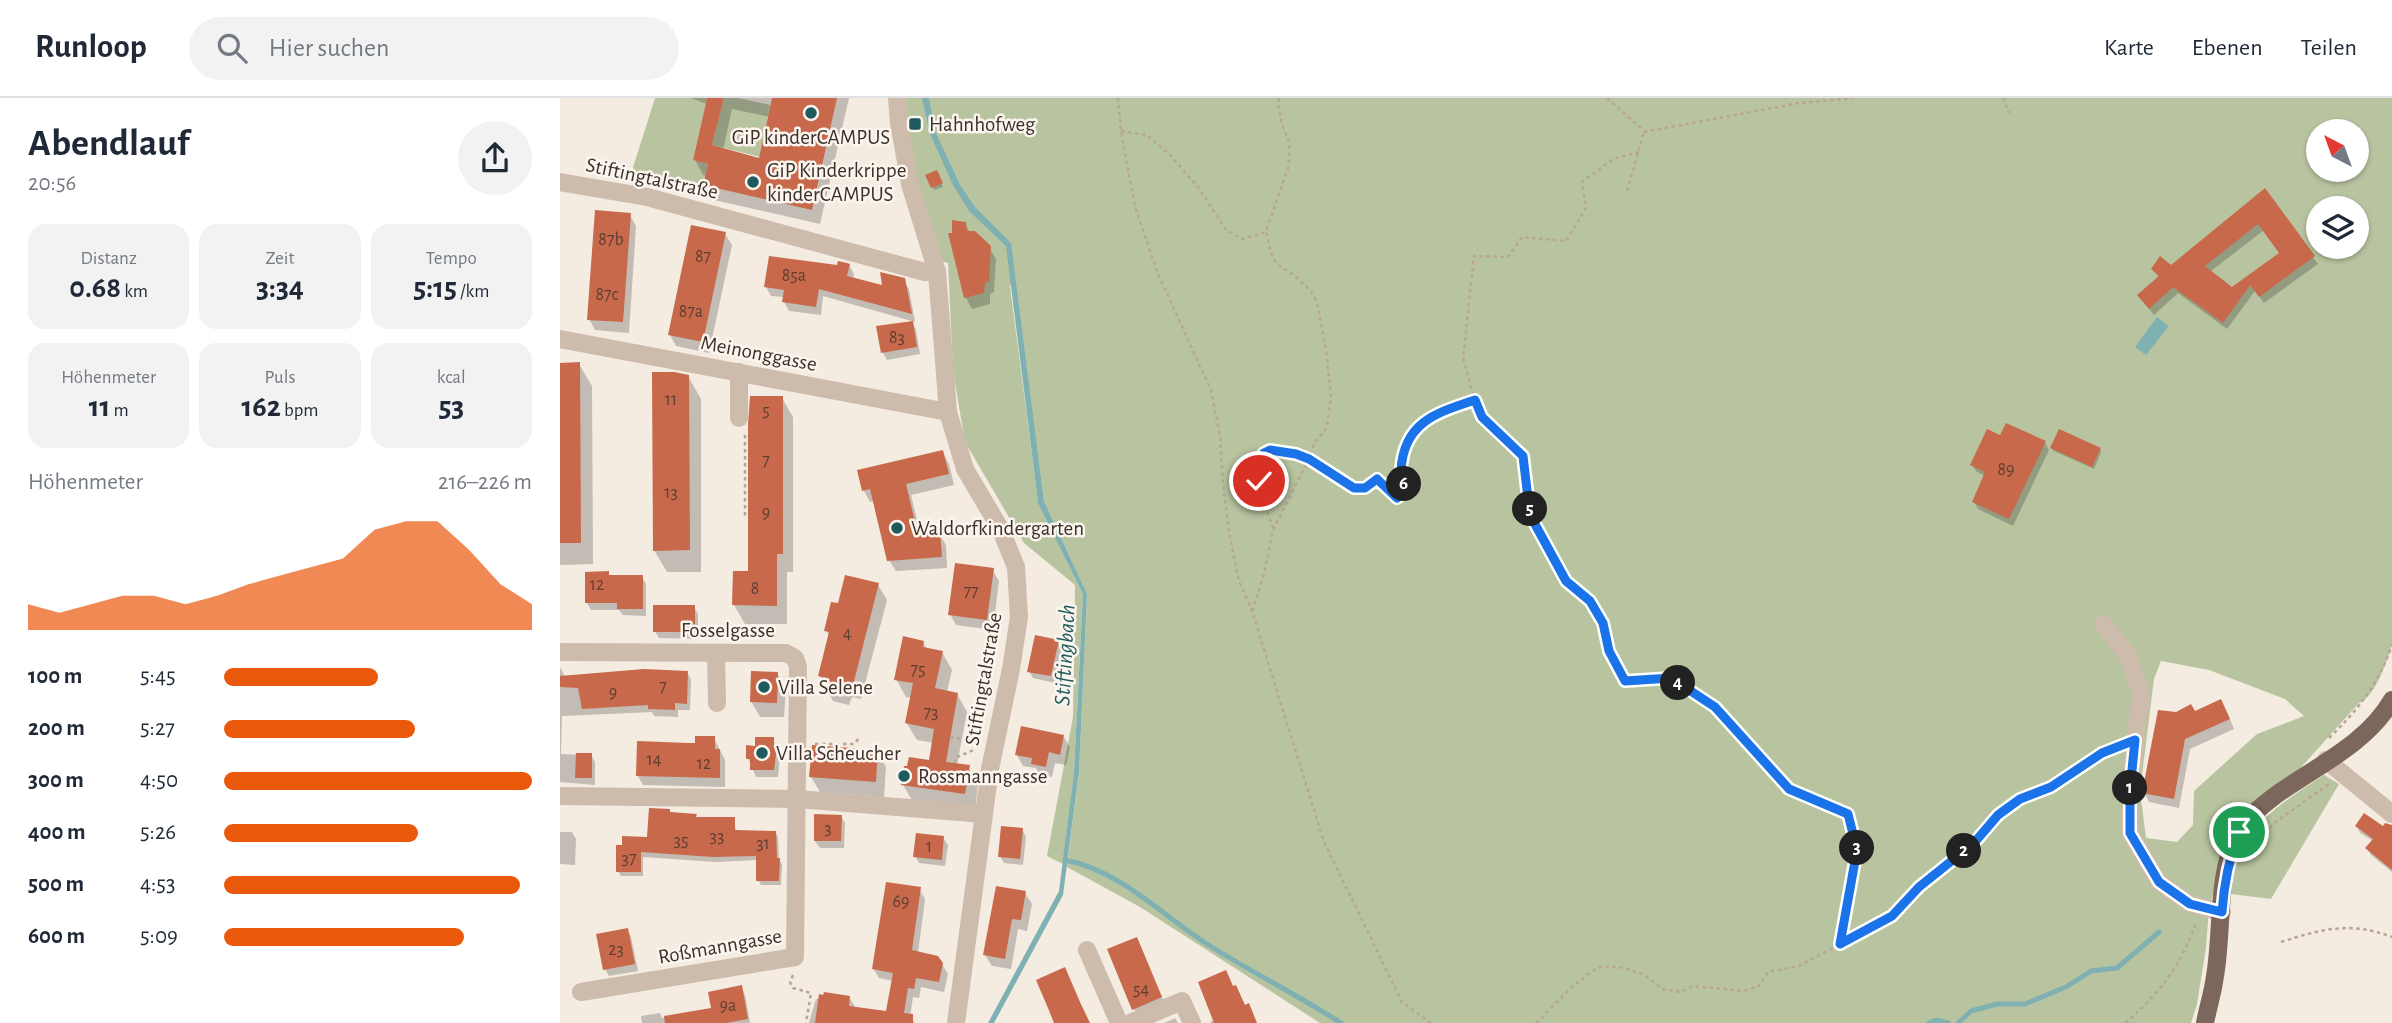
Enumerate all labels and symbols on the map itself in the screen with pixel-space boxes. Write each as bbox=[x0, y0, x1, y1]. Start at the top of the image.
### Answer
marker: GiP kinderCAMPUS bbox=[803, 105, 819, 121]
place label: Hahnhofweg bbox=[929, 114, 1036, 135]
marker: Hahnhofweg bbox=[907, 116, 923, 132]
north arrow bbox=[2306, 119, 2370, 182]
place label: GiP kinderCAMPUS bbox=[732, 127, 890, 148]
street label: Stiftingtalstraße bbox=[584, 154, 720, 203]
place label: GiP Kinderkrippe kinderCAMPUS bbox=[767, 160, 906, 205]
marker: GiP Kinderkrippe kinderCAMPUS bbox=[745, 174, 761, 190]
house number: 87b bbox=[598, 231, 624, 249]
house number: 87 bbox=[695, 248, 711, 266]
house number: 85a bbox=[782, 267, 806, 285]
house number: 87c bbox=[596, 286, 619, 304]
house number: 87a bbox=[679, 303, 703, 321]
house number: 83 bbox=[889, 329, 905, 347]
street label: Meinonggasse bbox=[699, 332, 819, 375]
house number: 11 bbox=[665, 391, 677, 409]
house number: 5 bbox=[762, 402, 770, 420]
pin bbox=[1229, 451, 1289, 511]
house number: 7 bbox=[762, 452, 770, 470]
house number: 89 bbox=[1998, 461, 2015, 479]
pin: 6 bbox=[1386, 466, 1422, 502]
house number: 13 bbox=[664, 484, 678, 502]
pin: 5 bbox=[1513, 492, 1548, 526]
house number: 9 bbox=[762, 504, 770, 522]
place label: Waldorfkindergarten bbox=[911, 518, 1084, 539]
marker: Waldorfkindergarten bbox=[889, 520, 905, 536]
house number: 12 bbox=[590, 576, 604, 594]
house number: 8 bbox=[751, 580, 759, 598]
house number: 77 bbox=[963, 583, 979, 601]
water label: Stiftingbach bbox=[1051, 604, 1080, 706]
street label: Stiftingtalstraße bbox=[961, 611, 1006, 747]
street label: Fosselgasse bbox=[681, 620, 775, 641]
house number: 4 bbox=[843, 625, 852, 643]
house number: 75 bbox=[910, 661, 926, 679]
pin: 4 bbox=[1660, 666, 1696, 700]
place label: Villa Selene bbox=[778, 677, 873, 698]
house number: 7 bbox=[659, 678, 667, 696]
marker: Villa Selene bbox=[756, 679, 772, 695]
house number: 9 bbox=[609, 684, 617, 702]
house number: 73 bbox=[924, 704, 938, 722]
place label: Villa Scheucher bbox=[776, 743, 901, 764]
marker: Villa Scheucher bbox=[754, 745, 770, 761]
house number: 14 bbox=[647, 751, 662, 769]
house number: 12 bbox=[697, 755, 711, 773]
place label: Rossmanngasse bbox=[918, 766, 1047, 787]
marker: Rossmanngasse bbox=[896, 768, 912, 784]
pin: 1 bbox=[2112, 770, 2148, 806]
pin bbox=[2209, 802, 2269, 862]
house number: 3 bbox=[824, 820, 832, 838]
house number: 33 bbox=[710, 828, 724, 846]
pin: 3 bbox=[1840, 830, 1874, 866]
house number: 35 bbox=[674, 832, 688, 850]
pin: 2 bbox=[1946, 834, 1982, 868]
house number: 31 bbox=[756, 835, 770, 853]
house number: 1 bbox=[926, 838, 932, 856]
house number: 37 bbox=[622, 850, 636, 868]
house number: 69 bbox=[893, 893, 909, 911]
street label: Roßmanngasse bbox=[657, 925, 784, 968]
house number: 23 bbox=[608, 941, 624, 959]
house number: 54 bbox=[1133, 981, 1149, 999]
house number: 9a bbox=[720, 997, 736, 1015]

